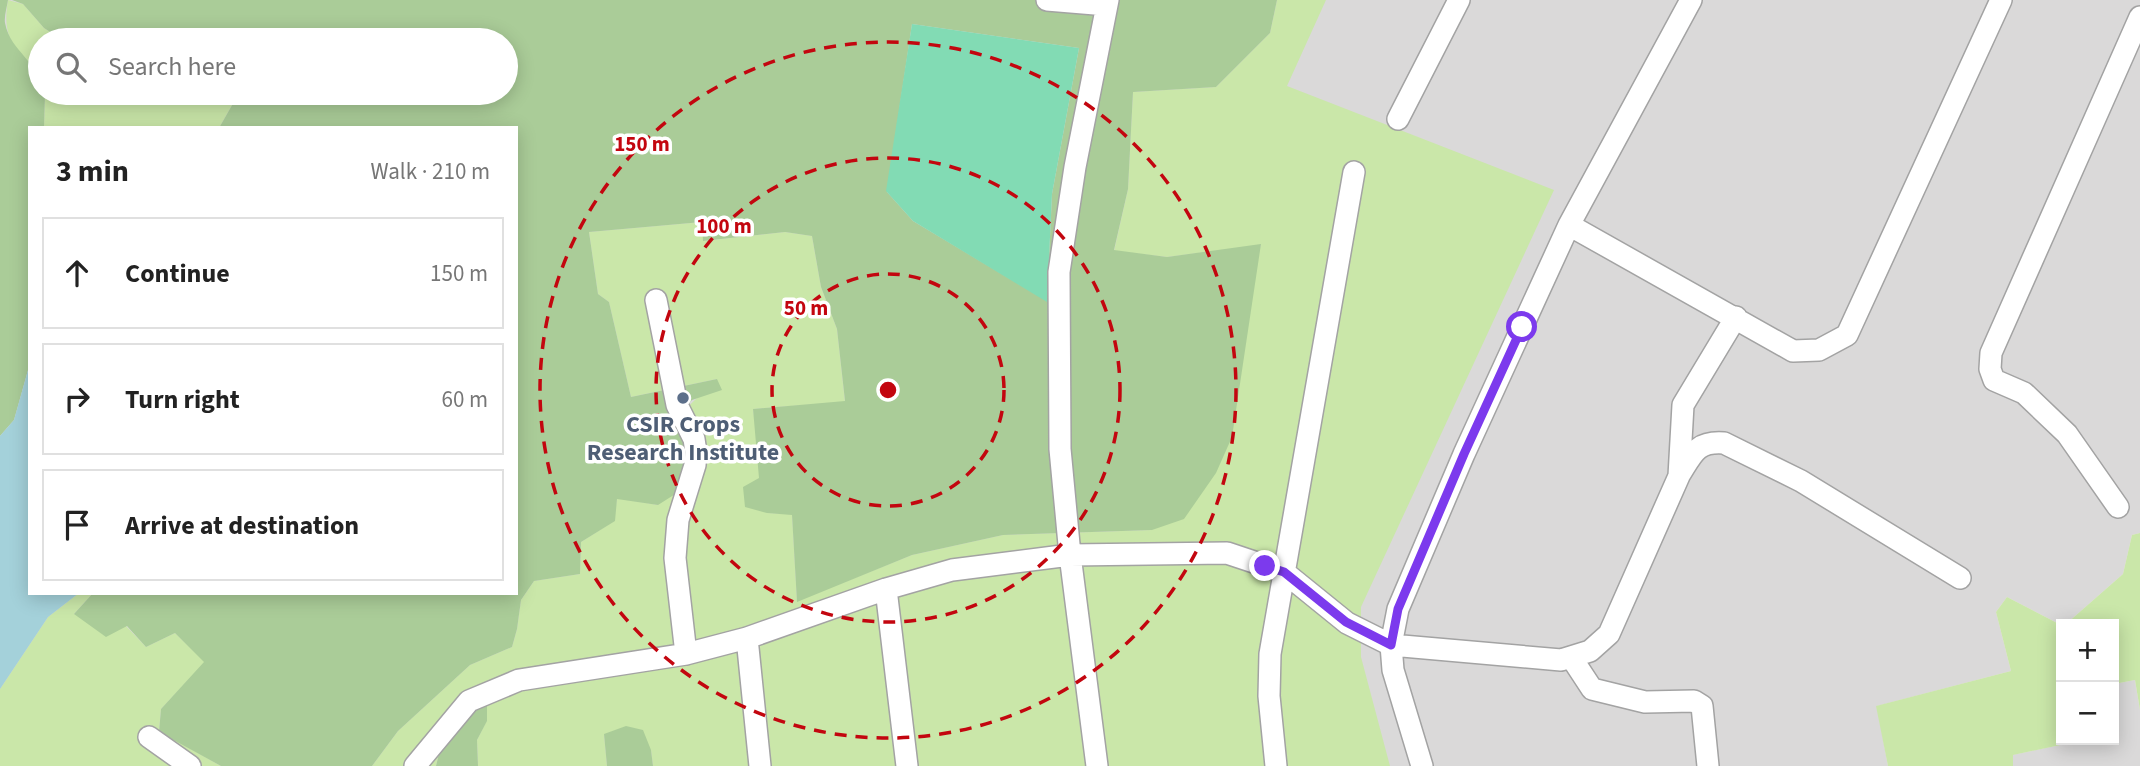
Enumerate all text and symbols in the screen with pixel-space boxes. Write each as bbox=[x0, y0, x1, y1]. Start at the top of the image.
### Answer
search box bbox=[28, 28, 518, 105]
icon: search bbox=[52, 48, 90, 86]
text: Search here bbox=[108, 48, 236, 85]
text: 150 m bbox=[614, 129, 670, 159]
text: 3 min bbox=[56, 150, 129, 193]
text: Walk · 210 m bbox=[371, 155, 490, 188]
text: 100 m bbox=[696, 211, 752, 241]
icon: ahead bbox=[58, 254, 96, 292]
text: Continue bbox=[125, 255, 230, 292]
text: 150 m bbox=[430, 257, 488, 290]
text: 50 m bbox=[784, 293, 828, 323]
route start bbox=[1506, 311, 1537, 342]
centre of rings bbox=[876, 378, 900, 402]
icon: right bbox=[58, 380, 96, 418]
text: Turn right bbox=[125, 381, 240, 418]
text: 60 m bbox=[441, 383, 488, 416]
marker: CSIR Crops Research Institute bbox=[675, 390, 691, 406]
place label: CSIR Crops Research Institute bbox=[587, 407, 779, 470]
icon: arrive bbox=[58, 506, 96, 544]
text: Arrive at destination bbox=[125, 507, 359, 544]
route end bbox=[1249, 550, 1280, 581]
map controls bbox=[2056, 619, 2119, 745]
button: + bbox=[2056, 619, 2119, 682]
button: − bbox=[2056, 682, 2119, 745]

